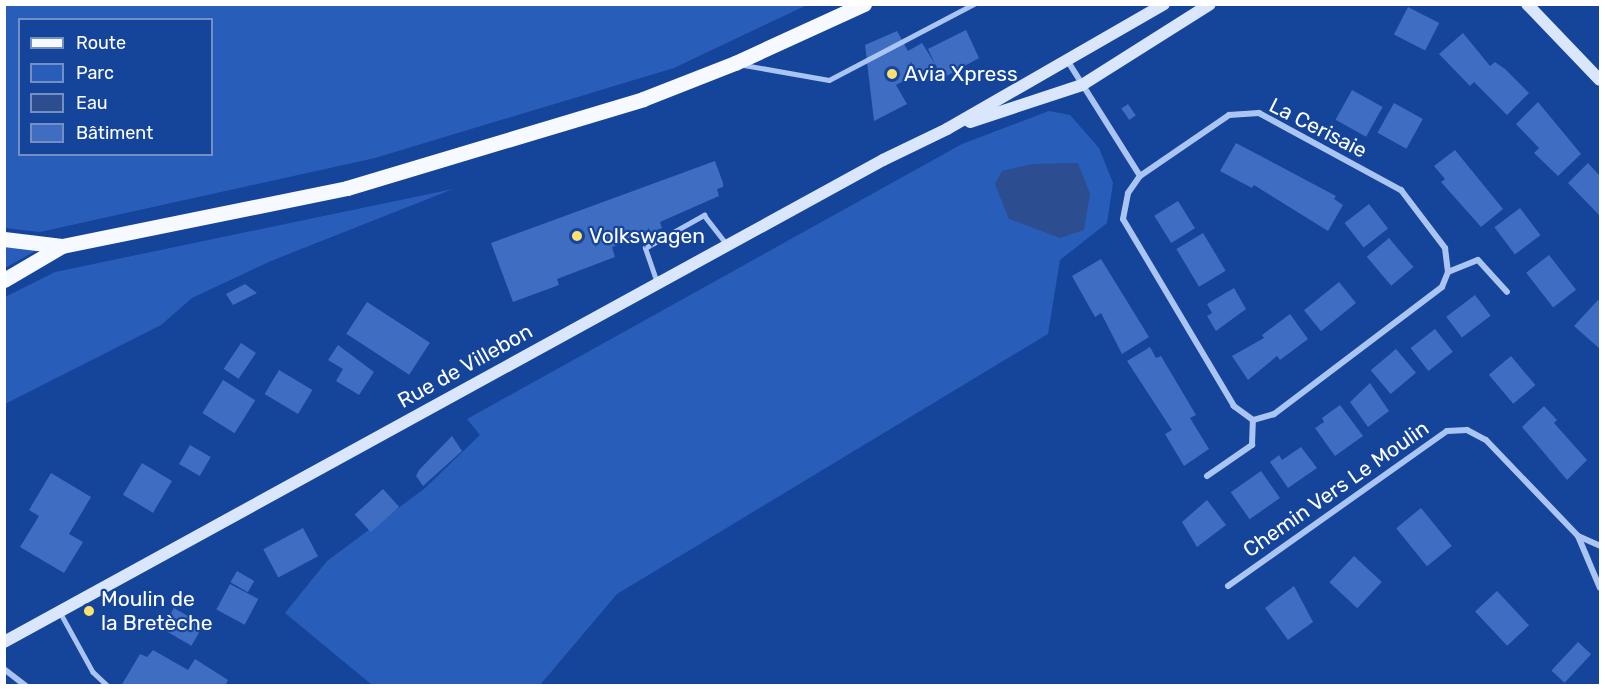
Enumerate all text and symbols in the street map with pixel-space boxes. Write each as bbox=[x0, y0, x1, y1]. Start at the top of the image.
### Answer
legend bbox=[18, 18, 213, 156]
text: Route bbox=[76, 32, 126, 54]
place label: Avia Xpress bbox=[904, 61, 1018, 87]
text: Parc bbox=[76, 62, 114, 84]
marker: Avia Xpress bbox=[885, 67, 899, 81]
text: Eau bbox=[76, 92, 108, 114]
street label: La Cerisaie bbox=[1265, 93, 1371, 163]
text: Bâtiment bbox=[76, 122, 153, 144]
place label: Volkswagen bbox=[589, 223, 705, 249]
marker: Volkswagen bbox=[570, 229, 584, 243]
street label: Rue de Villebon bbox=[393, 318, 537, 414]
street label: Chemin Vers Le Moulin bbox=[1238, 415, 1434, 563]
place label: Moulin de la Bretèche bbox=[101, 586, 212, 636]
marker: Moulin de la Bretèche bbox=[82, 604, 96, 618]

